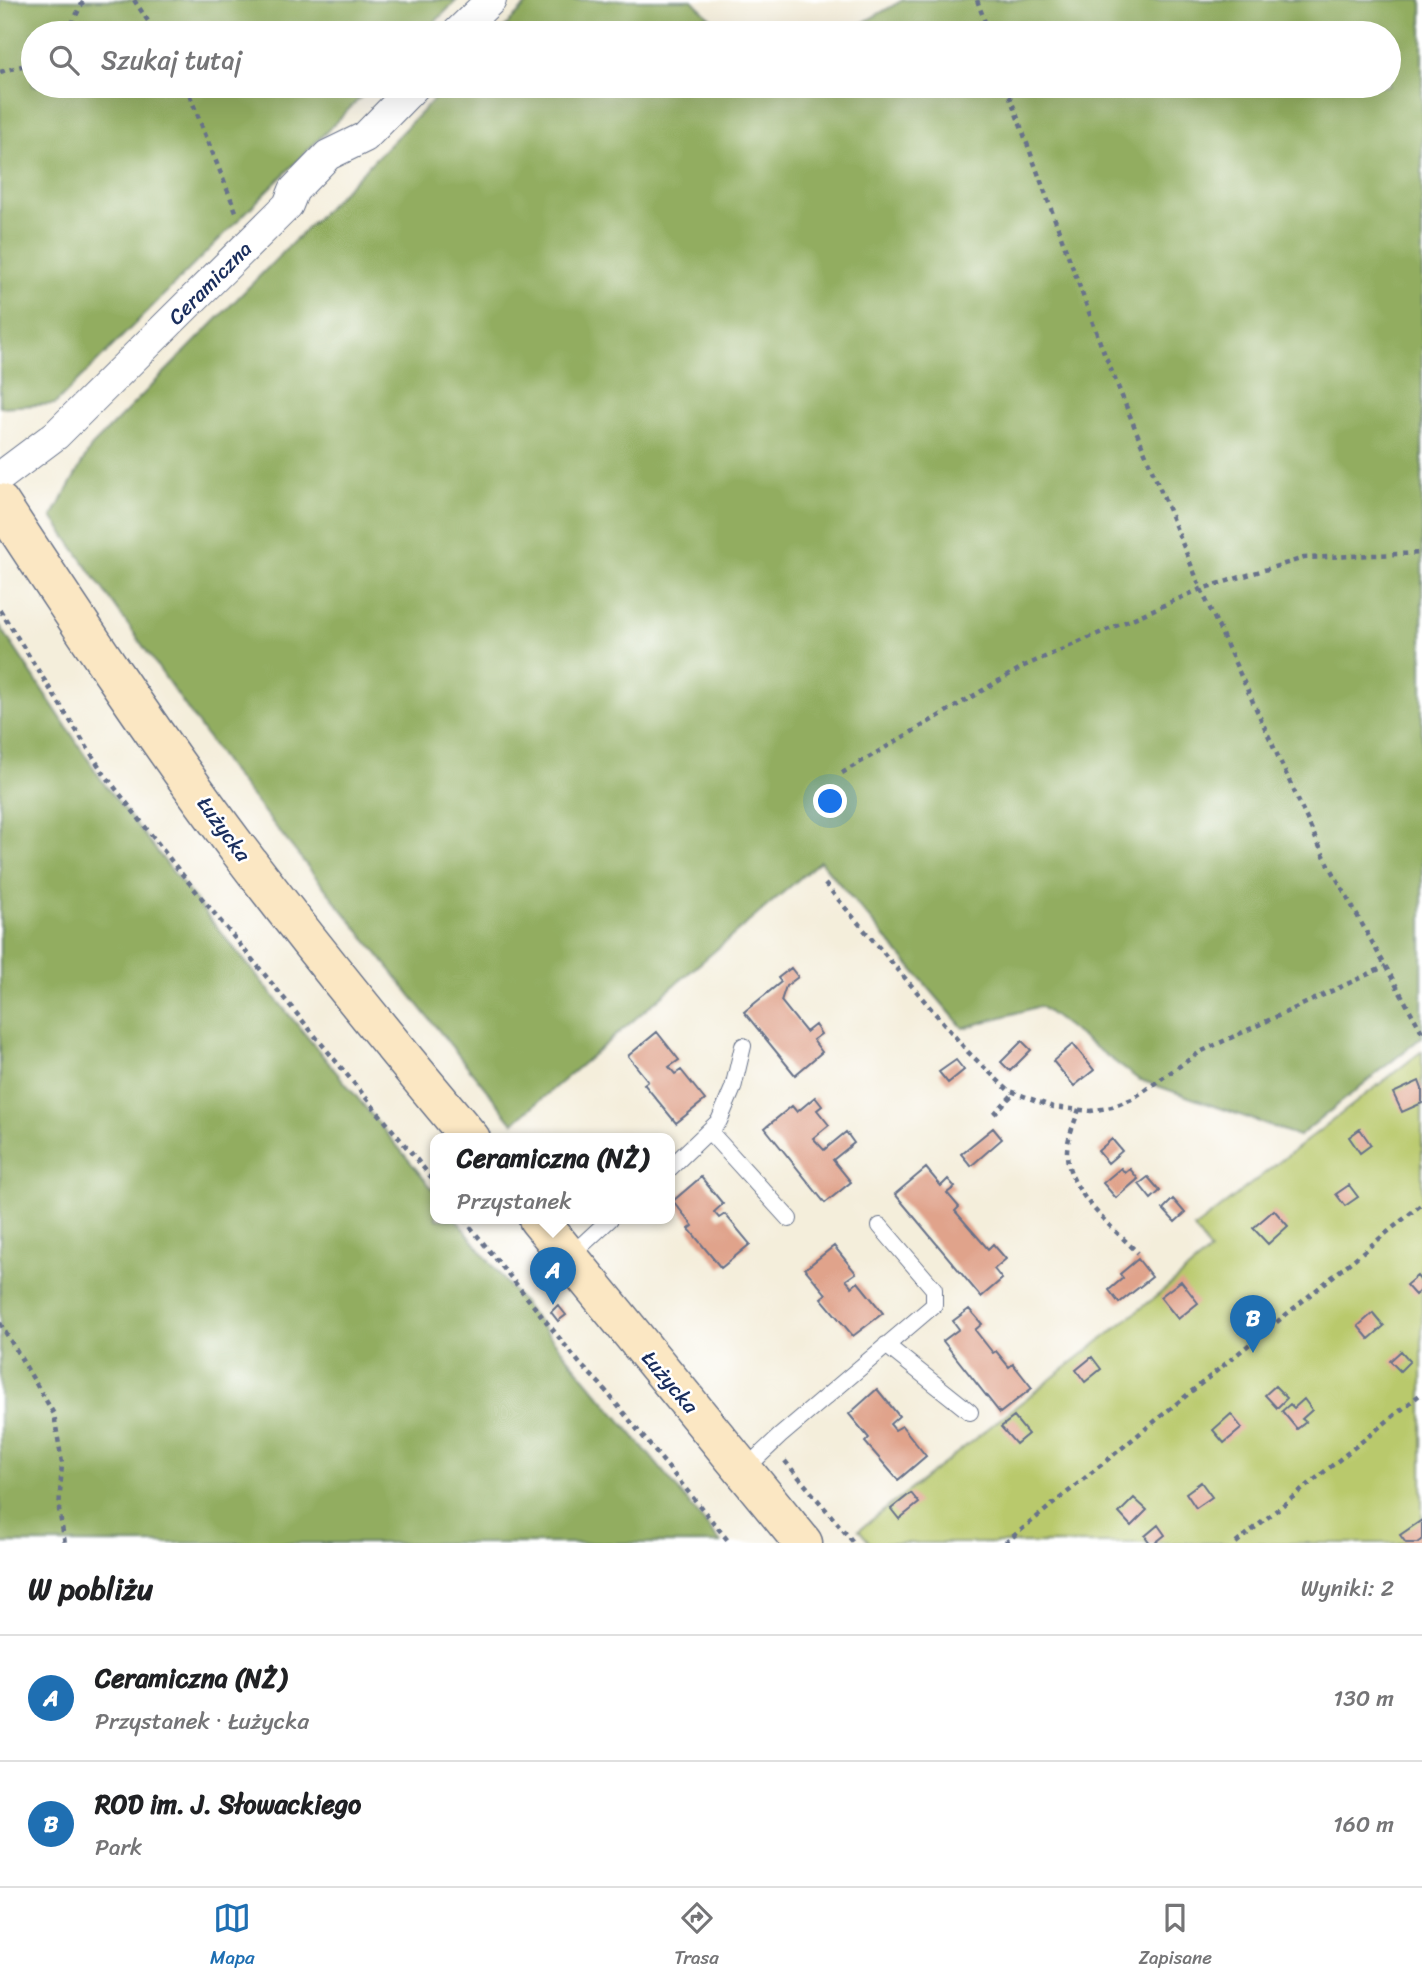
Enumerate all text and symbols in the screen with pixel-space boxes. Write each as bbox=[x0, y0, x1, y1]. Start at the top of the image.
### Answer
search box bbox=[21, 21, 1401, 98]
text: Szukaj tutaj bbox=[101, 37, 242, 83]
icon: search bbox=[45, 41, 83, 79]
street label: Ceramiczna bbox=[159, 231, 262, 334]
your location bbox=[813, 784, 847, 818]
street label: Łużycka bbox=[187, 788, 261, 870]
popup bbox=[430, 1133, 675, 1224]
text: Ceramiczna (NŻ) bbox=[457, 1135, 648, 1181]
text: Przystanek bbox=[457, 1181, 572, 1222]
pin: A bbox=[530, 1247, 576, 1305]
pin: B bbox=[1230, 1295, 1276, 1353]
street label: Łużycka bbox=[632, 1341, 709, 1423]
text: W pobliżu bbox=[28, 1562, 153, 1616]
text: Wyniki: 2 bbox=[1301, 1568, 1394, 1609]
text: Ceramiczna (NŻ) bbox=[95, 1655, 286, 1701]
text: A bbox=[43, 1678, 59, 1719]
text: 130 m bbox=[1333, 1678, 1394, 1719]
text: Przystanek · Łużycka bbox=[95, 1701, 309, 1742]
text: ROD im. J. Słowackiego bbox=[95, 1781, 361, 1827]
text: B bbox=[44, 1804, 58, 1845]
text: 160 m bbox=[1333, 1804, 1394, 1845]
text: Park bbox=[95, 1827, 142, 1868]
tab: Mapa bbox=[210, 1899, 255, 1974]
tab: Trasa bbox=[674, 1899, 719, 1974]
tab: Zapisane bbox=[1139, 1899, 1212, 1974]

